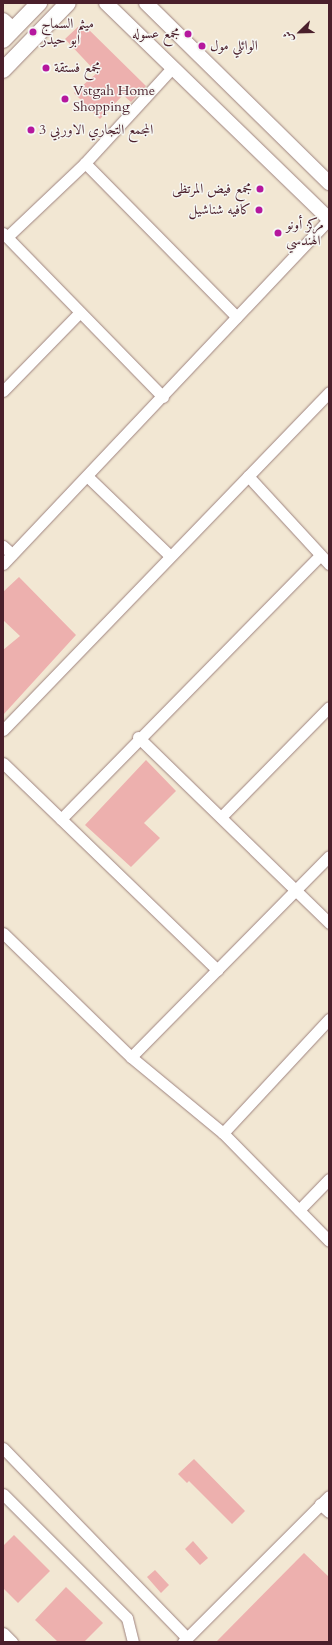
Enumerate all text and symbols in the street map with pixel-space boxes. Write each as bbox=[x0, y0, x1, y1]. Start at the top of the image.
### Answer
north arrow bbox=[280, 12, 320, 52]
place label: ميثم السماج ابو حيدر bbox=[41, 16, 94, 48]
place label: مجمع عسوله bbox=[132, 26, 180, 42]
marker: ميثم السماج ابو حيدر bbox=[28, 27, 38, 37]
marker: مجمع عسوله bbox=[183, 29, 193, 39]
text: ش bbox=[279, 29, 298, 45]
place label: الوائلي مول bbox=[210, 38, 258, 54]
marker: الوائلي مول bbox=[197, 41, 207, 51]
place label: مجمع فستقة bbox=[54, 60, 101, 76]
marker: مجمع فستقة bbox=[41, 63, 51, 73]
place label: Vstgah Home Shopping bbox=[73, 83, 155, 116]
marker: Vstgah Home Shopping bbox=[60, 94, 70, 104]
place label: المجمع التجاري الاوربي 3 bbox=[39, 122, 153, 138]
marker: المجمع التجاري الاوربي 3 bbox=[26, 125, 36, 135]
place label: مجمع فيض المرتظى bbox=[172, 181, 252, 197]
marker: مجمع فيض المرتظى bbox=[255, 184, 265, 194]
place label: كافيه شناشيل bbox=[189, 202, 251, 218]
marker: كافيه شناشيل bbox=[254, 205, 264, 215]
place label: مركز أونو الهندسي bbox=[286, 217, 324, 250]
marker: مركز أونو الهندسي bbox=[273, 228, 283, 238]

